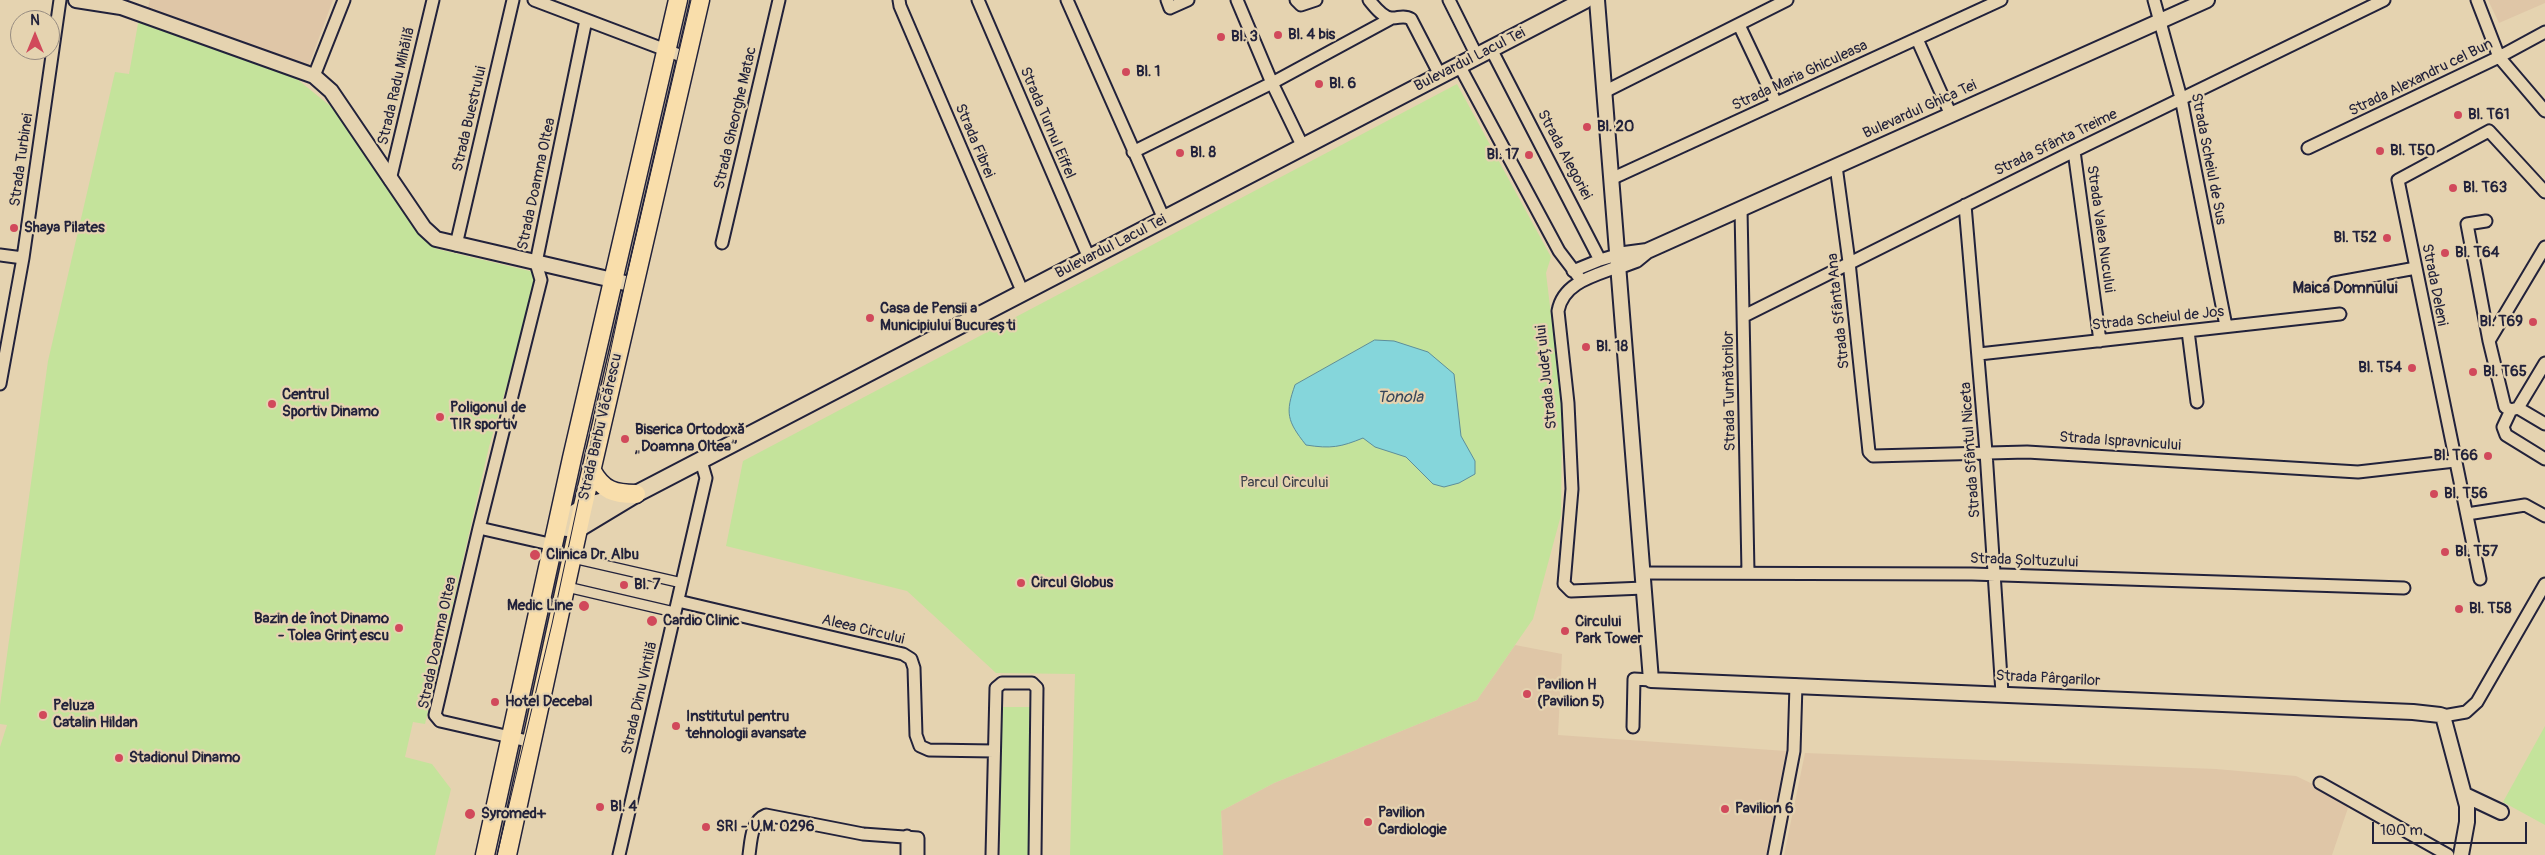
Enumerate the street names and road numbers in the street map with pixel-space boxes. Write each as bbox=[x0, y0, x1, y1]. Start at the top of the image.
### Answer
street label: Bulevardul Lacul Tei bbox=[1411, 24, 1529, 96]
street label: Strada Radu Mihăilă bbox=[375, 25, 419, 147]
street label: Strada Alexandru cel Bun bbox=[2346, 35, 2496, 121]
street label: Strada Maria Ghiculeasa bbox=[1729, 37, 1871, 115]
street label: Strada Gheorghe Matac bbox=[711, 45, 761, 191]
street label: Strada Turnul Eiffel bbox=[1015, 64, 1079, 182]
street label: Strada Buestrului bbox=[449, 65, 491, 173]
street label: Bulevardul Ghica Tei bbox=[1860, 77, 1980, 143]
street label: Strada Scheiul de Sus bbox=[2186, 92, 2230, 226]
street label: Strada Fibrei bbox=[950, 101, 998, 181]
street label: Strada Sfânta Treime bbox=[1992, 105, 2120, 181]
street label: Strada Alegoriei bbox=[1533, 107, 1595, 203]
street label: Strada Turbinei bbox=[7, 112, 37, 208]
street label: Strada Doamna Oltea bbox=[514, 116, 560, 252]
street label: Strada Valea Nucului bbox=[2082, 164, 2118, 294]
street label: Bulevardul Lacul Tei bbox=[1052, 211, 1170, 283]
street label: Strada Deleni bbox=[2417, 242, 2451, 328]
street label: Strada Sfânta Ana bbox=[1824, 252, 1854, 370]
street label: Strada Scheiul de Jos bbox=[2091, 303, 2225, 335]
street label: Strada Județului bbox=[1533, 324, 1561, 430]
street label: Strada Turnătorilor bbox=[1720, 330, 1740, 452]
street label: Strada Barbu Văcărescu bbox=[575, 352, 627, 502]
street label: Strada Sfântul Niceta bbox=[1957, 381, 1985, 519]
street label: Strada Ispravnicului bbox=[2059, 429, 2181, 455]
street label: Strada Șoltuzului bbox=[1970, 550, 2078, 572]
street label: Strada Doamna Oltea bbox=[415, 575, 461, 711]
street label: Aleea Circului bbox=[820, 611, 906, 649]
street label: Strada Dinu Vintilă bbox=[618, 640, 662, 756]
street label: Strada Pârgarilor bbox=[1995, 667, 2101, 691]

